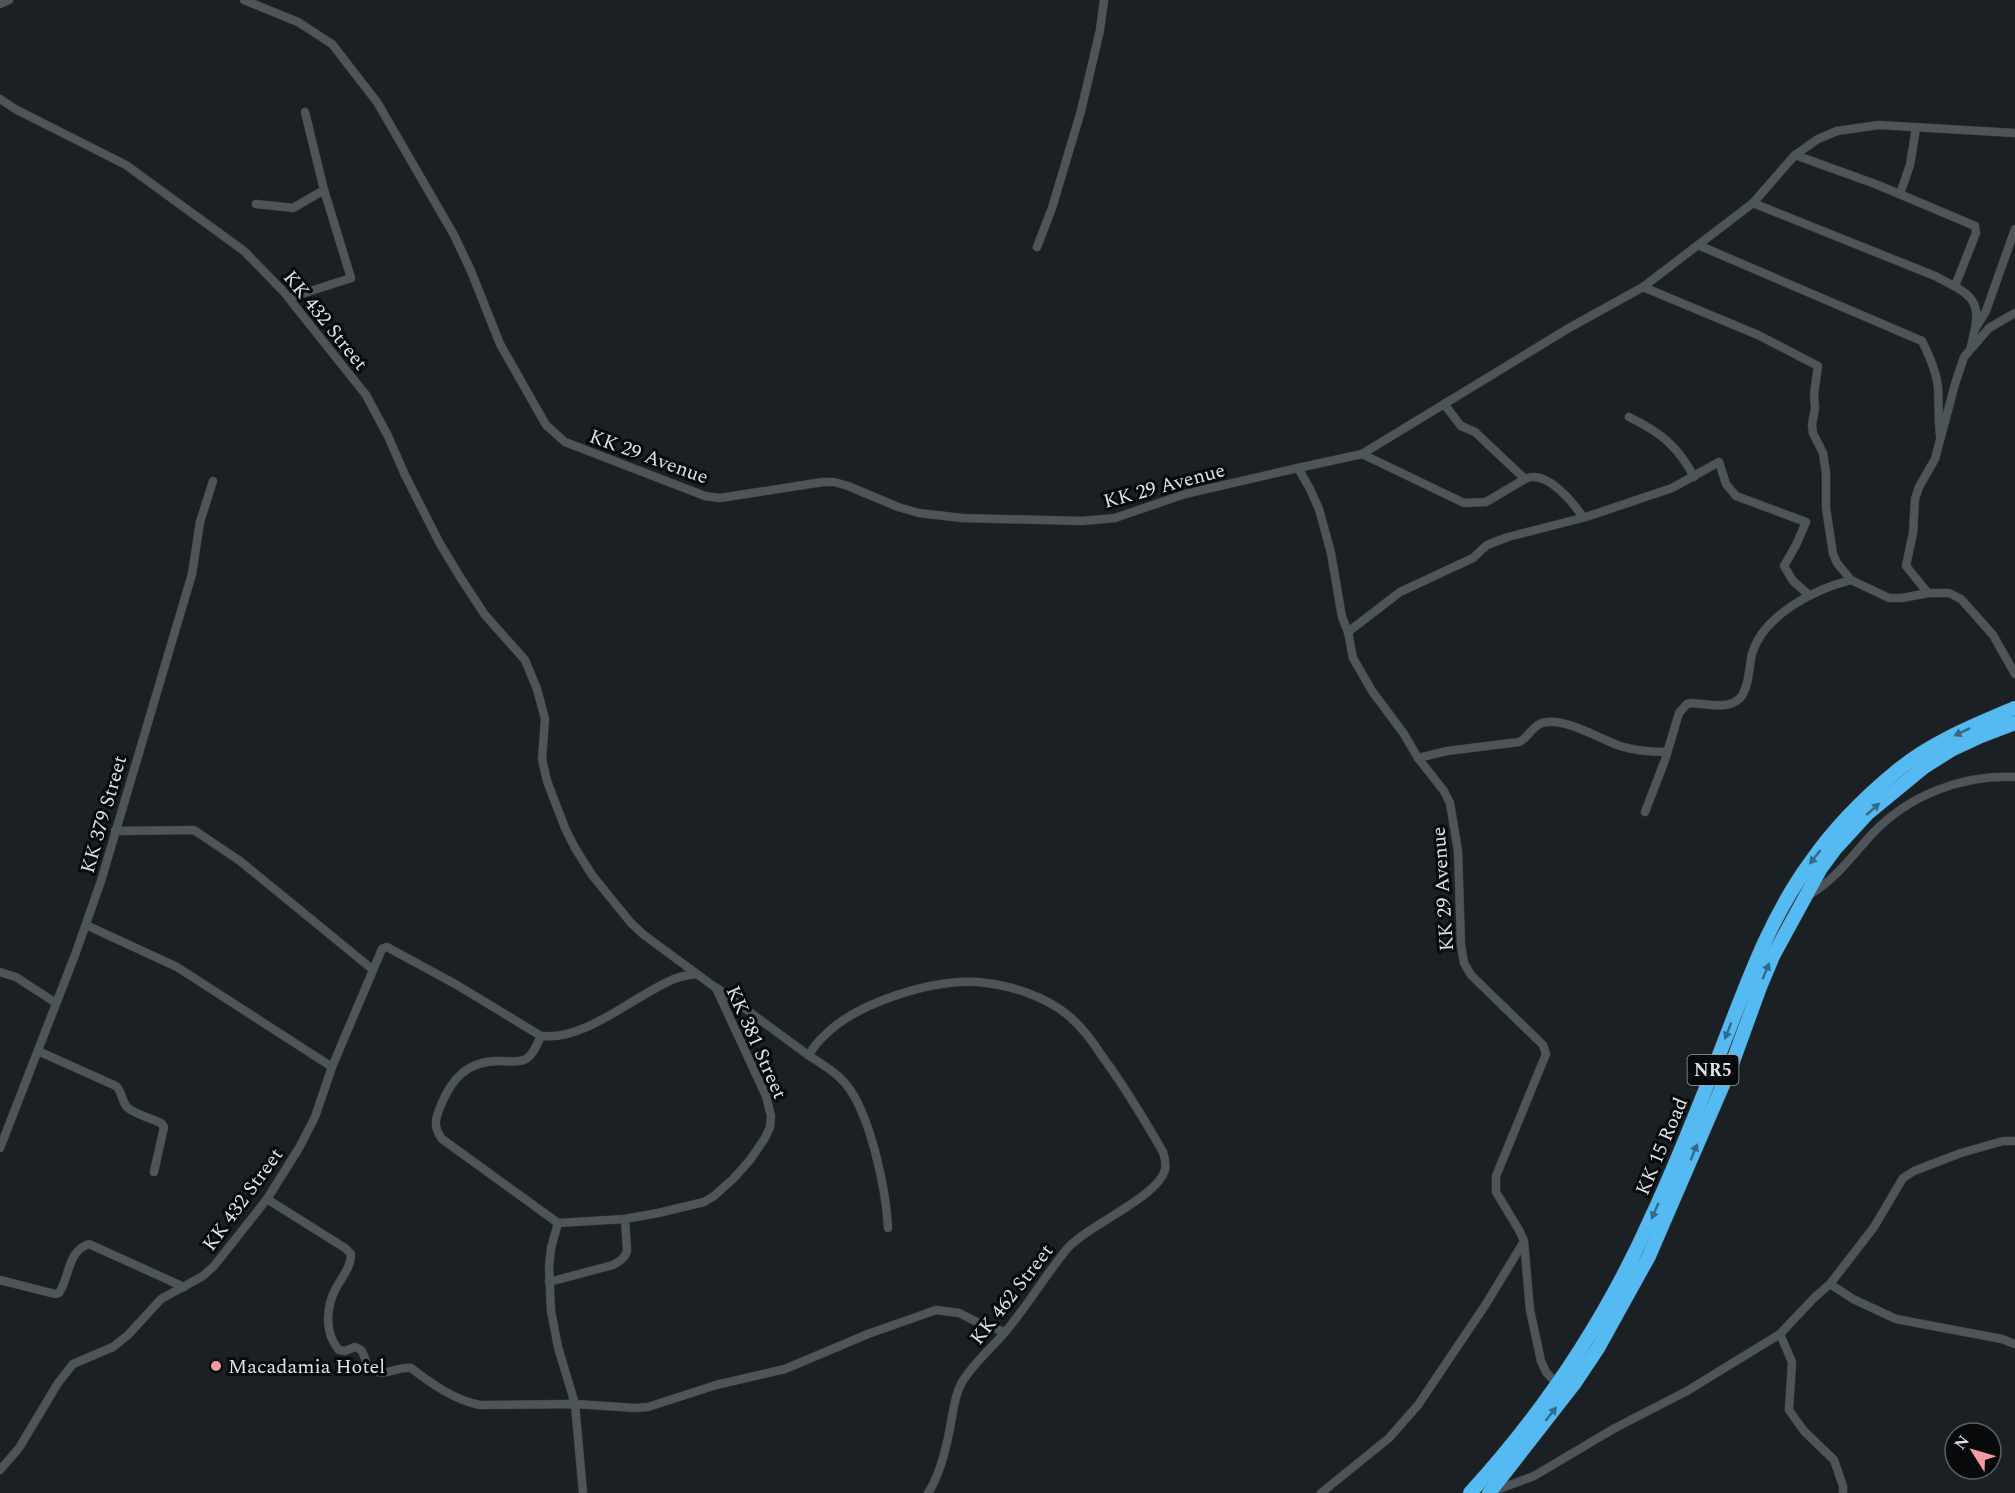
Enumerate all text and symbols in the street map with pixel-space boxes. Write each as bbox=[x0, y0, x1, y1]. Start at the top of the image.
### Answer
street label: KK 432 Street bbox=[275, 264, 375, 377]
street label: KK 29 Avenue bbox=[585, 422, 712, 492]
street label: KK 29 Avenue bbox=[1100, 455, 1228, 517]
one-way arrow bbox=[1953, 727, 1970, 737]
street label: KK 379 Street bbox=[73, 752, 135, 877]
one-way arrow bbox=[1865, 803, 1880, 816]
street label: KK 29 Avenue bbox=[1424, 826, 1462, 952]
one-way arrow bbox=[1809, 849, 1821, 864]
one-way arrow bbox=[1762, 962, 1771, 979]
street label: KK 381 Street bbox=[718, 981, 794, 1104]
one-way arrow bbox=[1723, 1022, 1732, 1040]
road number: NR5 bbox=[1688, 1055, 1738, 1085]
street label: KK 15 Road bbox=[1628, 1093, 1696, 1200]
street label: KK 432 Street bbox=[195, 1142, 291, 1257]
one-way arrow bbox=[1689, 1142, 1699, 1160]
one-way arrow bbox=[1650, 1203, 1659, 1220]
street label: KK 462 Street bbox=[963, 1238, 1061, 1352]
place label: Macadamia Hotel bbox=[228, 1352, 385, 1382]
marker: Macadamia Hotel bbox=[209, 1359, 223, 1373]
one-way arrow bbox=[1545, 1407, 1557, 1423]
north arrow bbox=[1943, 1421, 2003, 1481]
text: N bbox=[1948, 1430, 1975, 1455]

